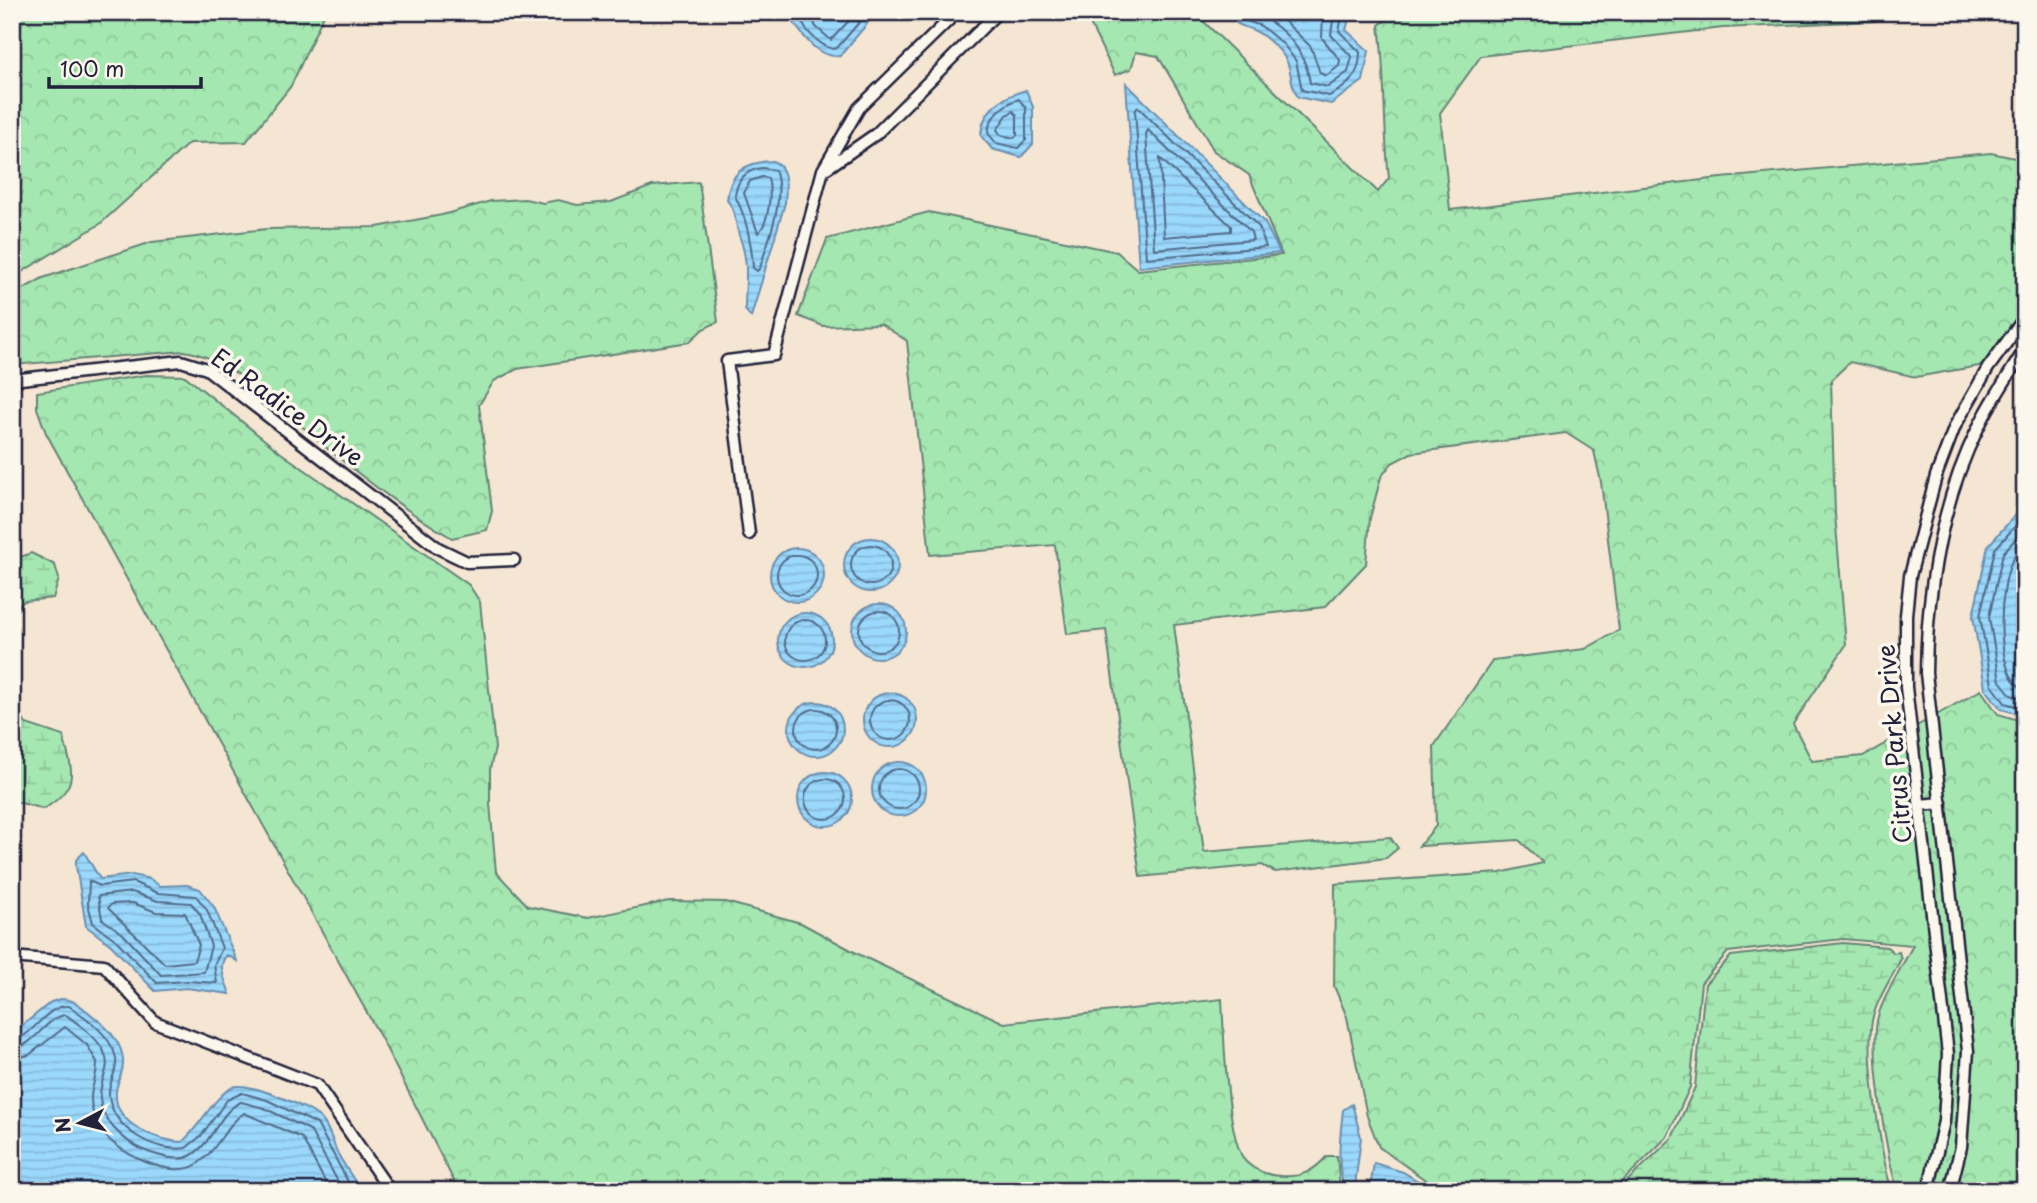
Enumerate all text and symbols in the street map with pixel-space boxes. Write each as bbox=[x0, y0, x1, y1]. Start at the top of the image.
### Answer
scale bar bbox=[49, 46, 201, 90]
text: 100 m bbox=[60, 52, 124, 84]
street label: Ed Radice Drive bbox=[205, 339, 372, 474]
street label: Citrus Park Drive bbox=[1866, 643, 1920, 845]
north arrow bbox=[46, 1088, 116, 1158]
text: N bbox=[47, 1116, 77, 1134]

